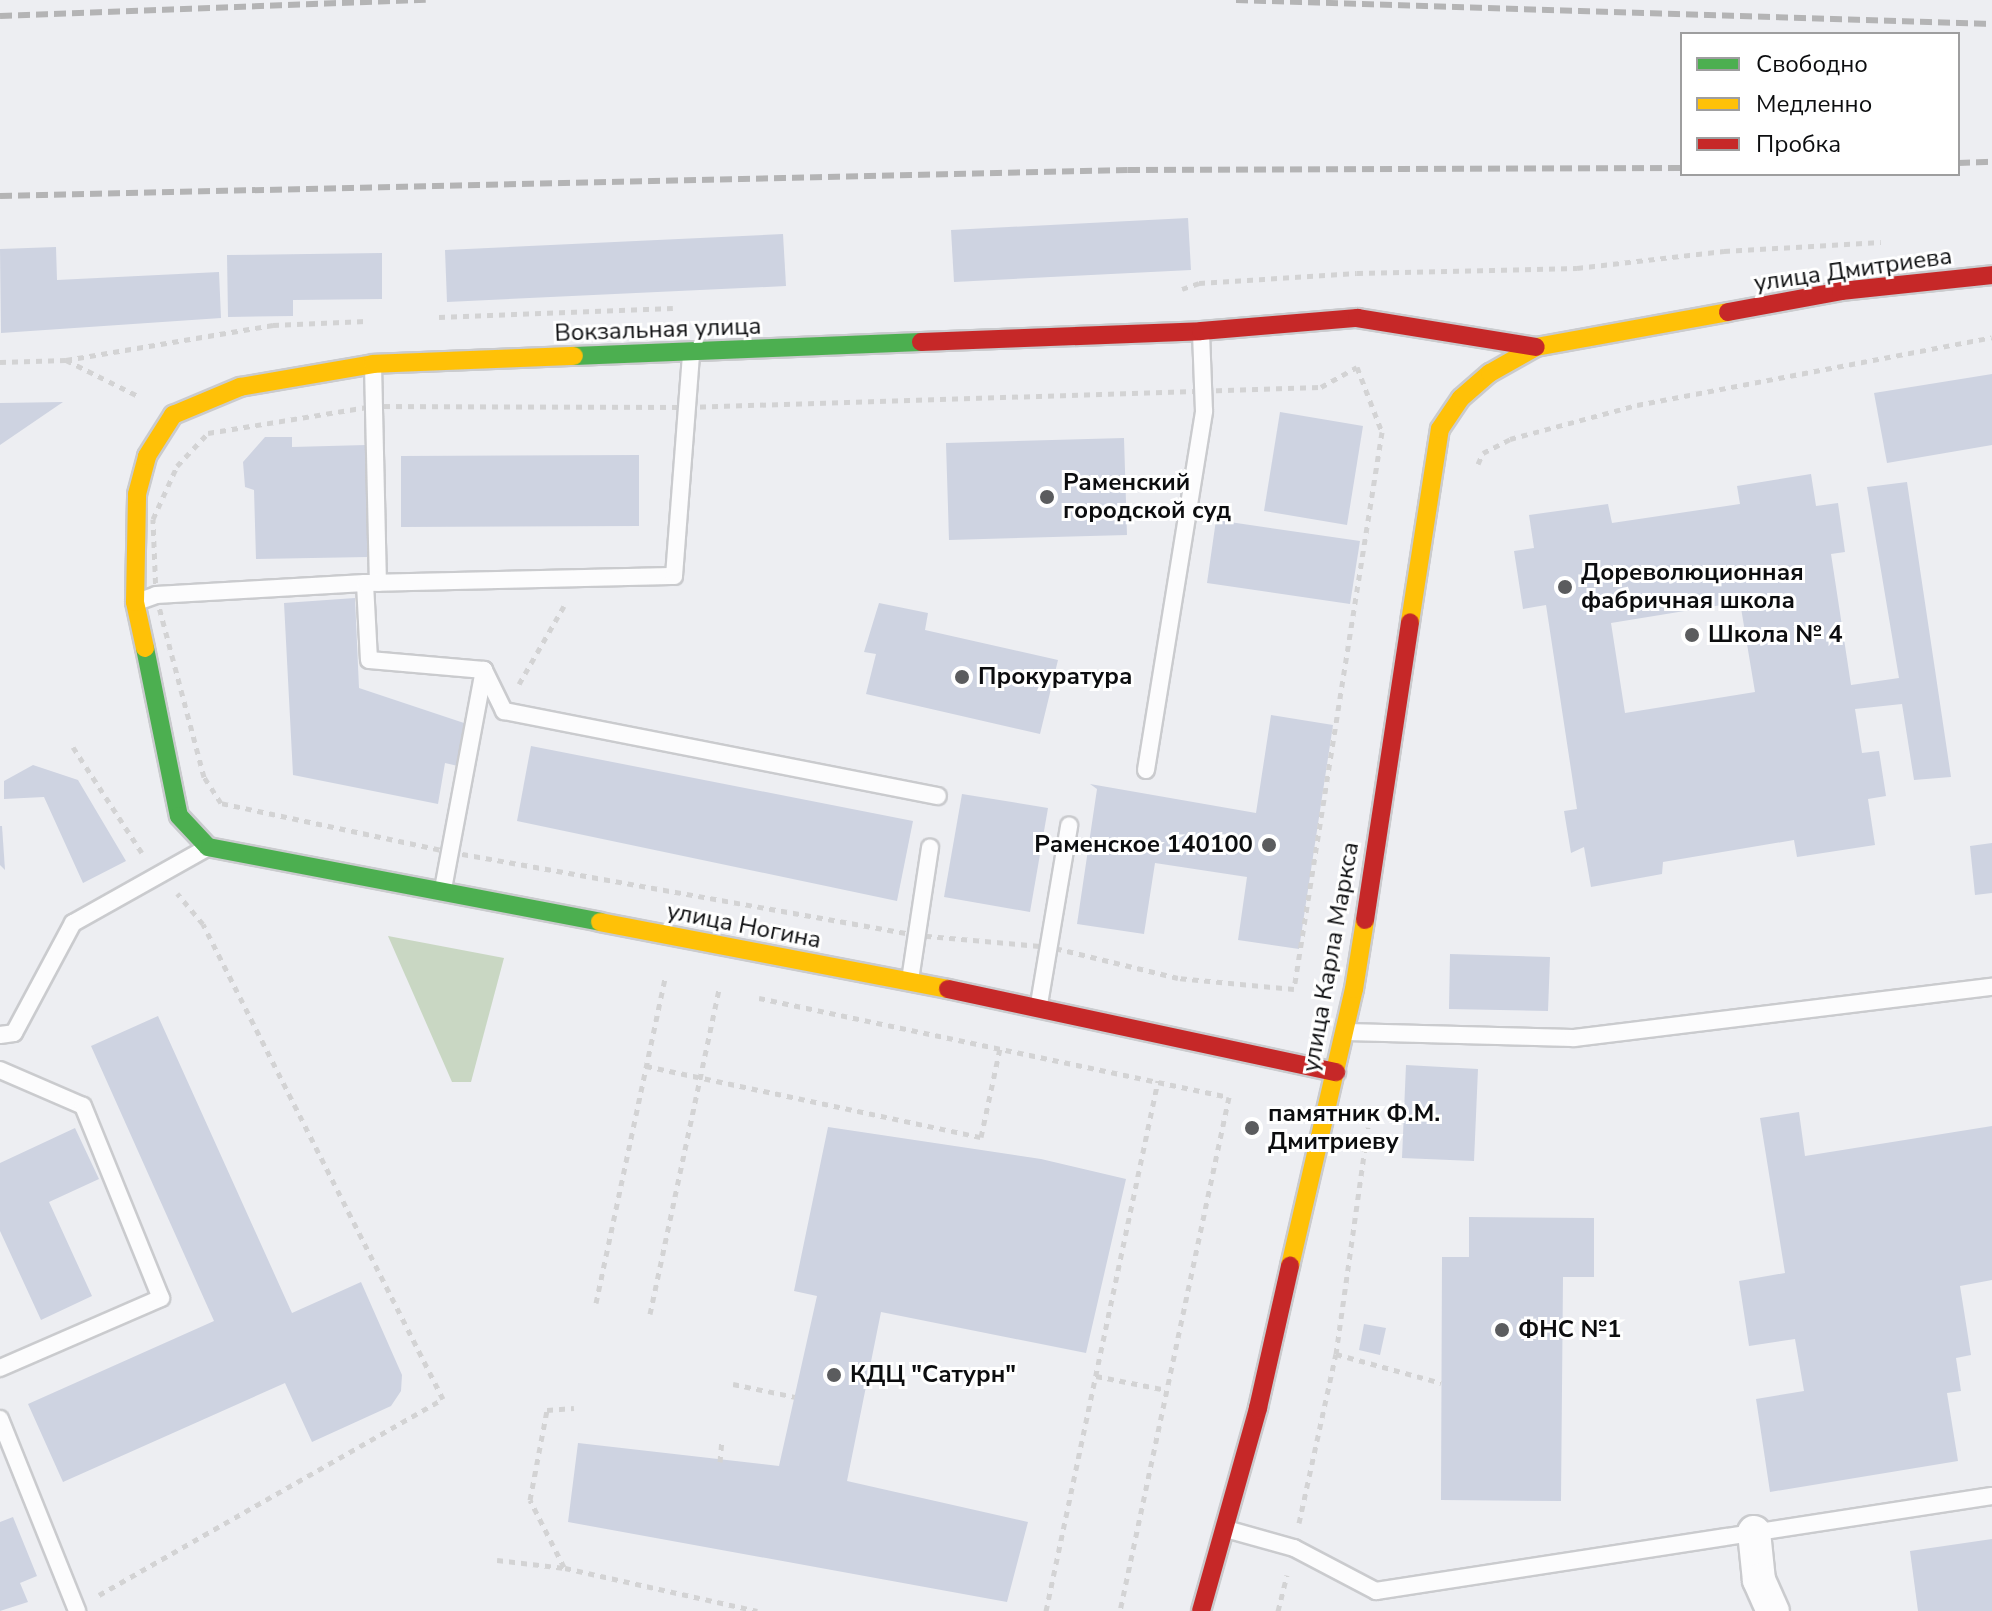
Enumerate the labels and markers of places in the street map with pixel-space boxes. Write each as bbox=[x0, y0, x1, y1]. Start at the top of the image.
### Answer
place label: Раменский городской суд bbox=[1063, 469, 1231, 525]
marker: Раменский городской суд bbox=[1038, 488, 1056, 506]
place label: Дореволюционная фабричная школа bbox=[1581, 559, 1804, 615]
marker: Дореволюционная фабричная школа bbox=[1556, 578, 1574, 596]
place label: Школа № 4 bbox=[1708, 621, 1843, 649]
marker: Школа № 4 bbox=[1683, 626, 1701, 644]
place label: Прокуратура bbox=[978, 663, 1133, 691]
marker: Прокуратура bbox=[953, 668, 971, 686]
place label: Раменское 140100 bbox=[1034, 831, 1253, 859]
marker: Раменское 140100 bbox=[1260, 836, 1278, 854]
place label: памятник Ф.М. Дмитриеву bbox=[1268, 1100, 1440, 1156]
marker: памятник Ф.М. Дмитриеву bbox=[1243, 1119, 1261, 1137]
place label: ФНС №1 bbox=[1518, 1316, 1621, 1344]
marker: ФНС №1 bbox=[1493, 1321, 1511, 1339]
place label: КДЦ "Сатурн" bbox=[850, 1361, 1016, 1389]
marker: КДЦ "Сатурн" bbox=[825, 1366, 843, 1384]

